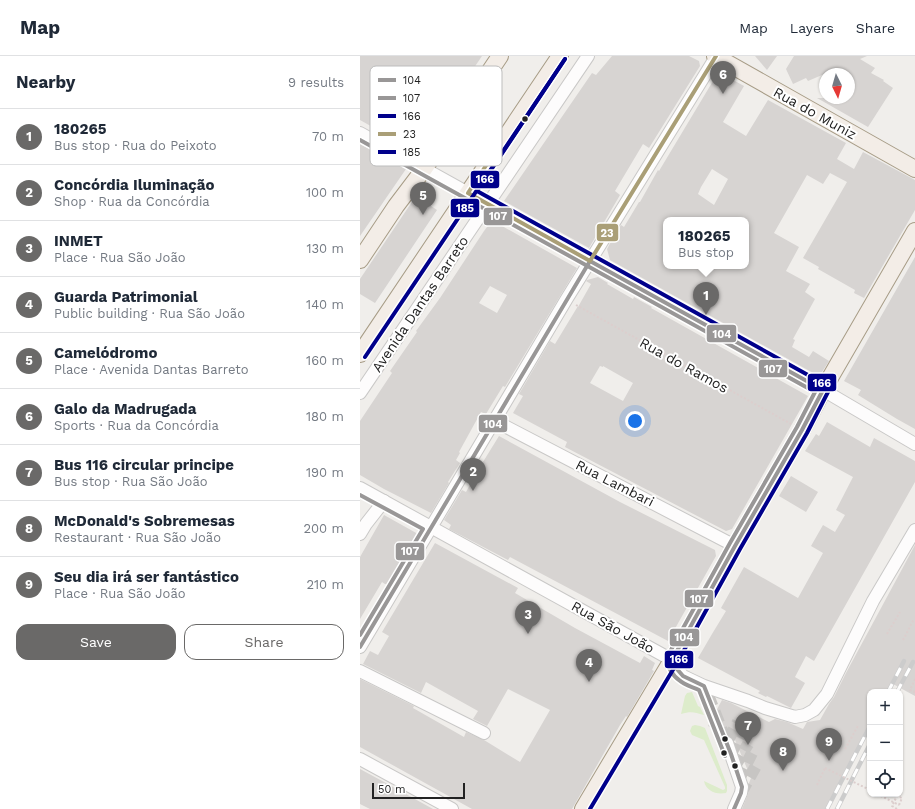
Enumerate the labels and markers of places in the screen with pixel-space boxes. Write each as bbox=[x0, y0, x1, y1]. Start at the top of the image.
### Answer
pin: 6 bbox=[710, 61, 736, 94]
unlabelled marker bbox=[520, 114, 530, 124]
pin: 5 bbox=[410, 182, 436, 215]
pin: 1 bbox=[693, 282, 719, 315]
pin: 2 bbox=[460, 458, 486, 491]
pin: 3 bbox=[515, 601, 541, 634]
pin: 4 bbox=[576, 649, 602, 682]
pin: 7 bbox=[735, 712, 761, 745]
pin: 9 bbox=[816, 728, 842, 761]
unlabelled marker bbox=[720, 734, 730, 744]
pin: 8 bbox=[770, 738, 796, 771]
unlabelled marker bbox=[719, 748, 729, 758]
unlabelled marker bbox=[730, 761, 740, 771]

